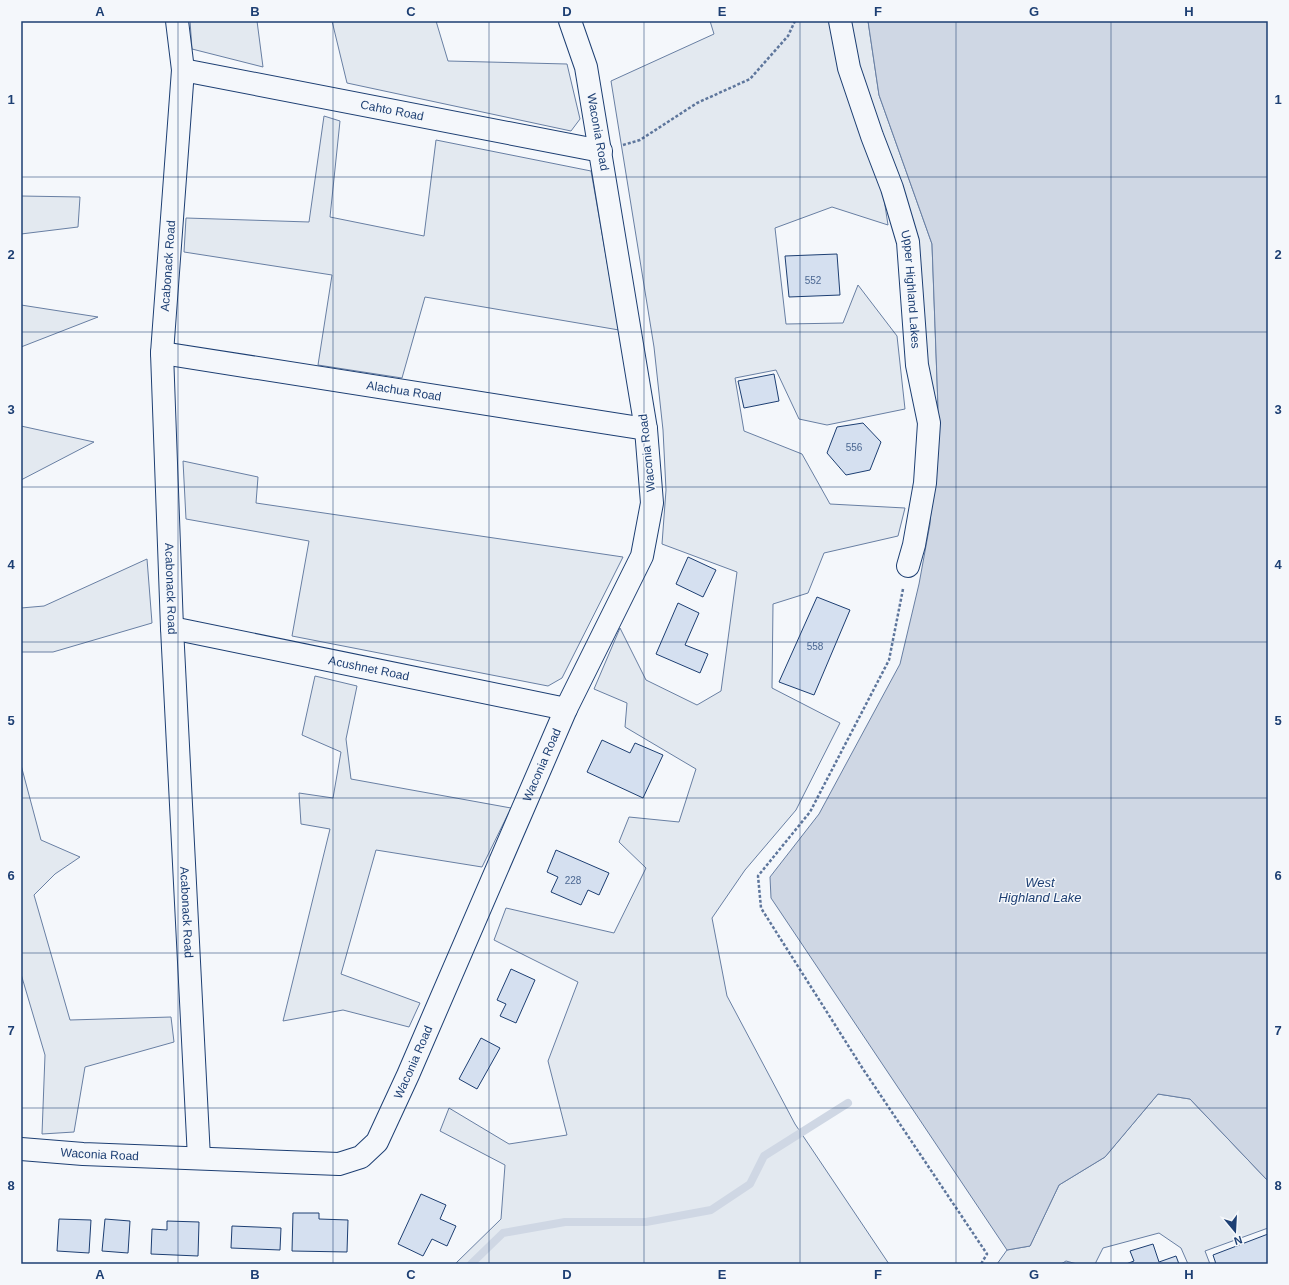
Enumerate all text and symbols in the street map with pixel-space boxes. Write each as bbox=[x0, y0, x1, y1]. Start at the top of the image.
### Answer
text: A bbox=[95, 4, 105, 19]
text: B bbox=[250, 4, 260, 19]
text: C bbox=[406, 4, 416, 19]
text: D bbox=[562, 4, 572, 19]
text: E bbox=[718, 4, 727, 19]
text: F bbox=[874, 4, 882, 19]
text: G bbox=[1029, 4, 1039, 19]
text: H bbox=[1184, 4, 1194, 19]
text: 1 bbox=[7, 92, 15, 107]
street label: Waconia Road bbox=[584, 92, 612, 172]
text: 1 bbox=[1274, 92, 1282, 107]
street label: Cahto Road bbox=[359, 98, 425, 123]
street label: Acabonack Road bbox=[158, 220, 178, 312]
street label: Upper Highland Lakes bbox=[898, 228, 923, 349]
text: 2 bbox=[7, 247, 15, 262]
text: 2 bbox=[1274, 247, 1282, 262]
house number: 552 bbox=[805, 275, 822, 286]
street label: Alachua Road bbox=[366, 378, 442, 404]
text: 3 bbox=[7, 402, 15, 417]
text: 3 bbox=[1274, 402, 1282, 417]
street label: Waconia Road bbox=[636, 413, 658, 493]
house number: 556 bbox=[846, 442, 863, 453]
street label: Acabonack Road bbox=[162, 543, 179, 635]
text: 4 bbox=[7, 557, 15, 572]
text: 4 bbox=[1274, 557, 1282, 572]
house number: 558 bbox=[807, 641, 824, 652]
street label: Acushnet Road bbox=[327, 653, 411, 684]
text: 5 bbox=[7, 713, 15, 728]
text: 5 bbox=[1274, 713, 1282, 728]
street label: Waconia Road bbox=[520, 726, 564, 804]
street label: Acabonack Road bbox=[177, 866, 196, 958]
text: 6 bbox=[7, 868, 15, 883]
text: 6 bbox=[1274, 868, 1282, 883]
house number: 228 bbox=[565, 875, 582, 886]
water label: West Highland Lake bbox=[998, 875, 1082, 905]
text: 7 bbox=[7, 1023, 15, 1038]
text: 7 bbox=[1274, 1023, 1282, 1038]
street label: Waconia Road bbox=[391, 1024, 435, 1101]
street label: Waconia Road bbox=[60, 1145, 139, 1163]
text: 8 bbox=[7, 1178, 15, 1193]
text: 8 bbox=[1274, 1178, 1282, 1193]
north arrow bbox=[1215, 1211, 1255, 1251]
text: N bbox=[1232, 1234, 1244, 1247]
text: A bbox=[95, 1267, 105, 1282]
text: B bbox=[250, 1267, 260, 1282]
text: C bbox=[406, 1267, 416, 1282]
text: D bbox=[562, 1267, 572, 1282]
text: E bbox=[718, 1267, 727, 1282]
text: F bbox=[874, 1267, 882, 1282]
text: G bbox=[1029, 1267, 1039, 1282]
text: H bbox=[1184, 1267, 1194, 1282]

